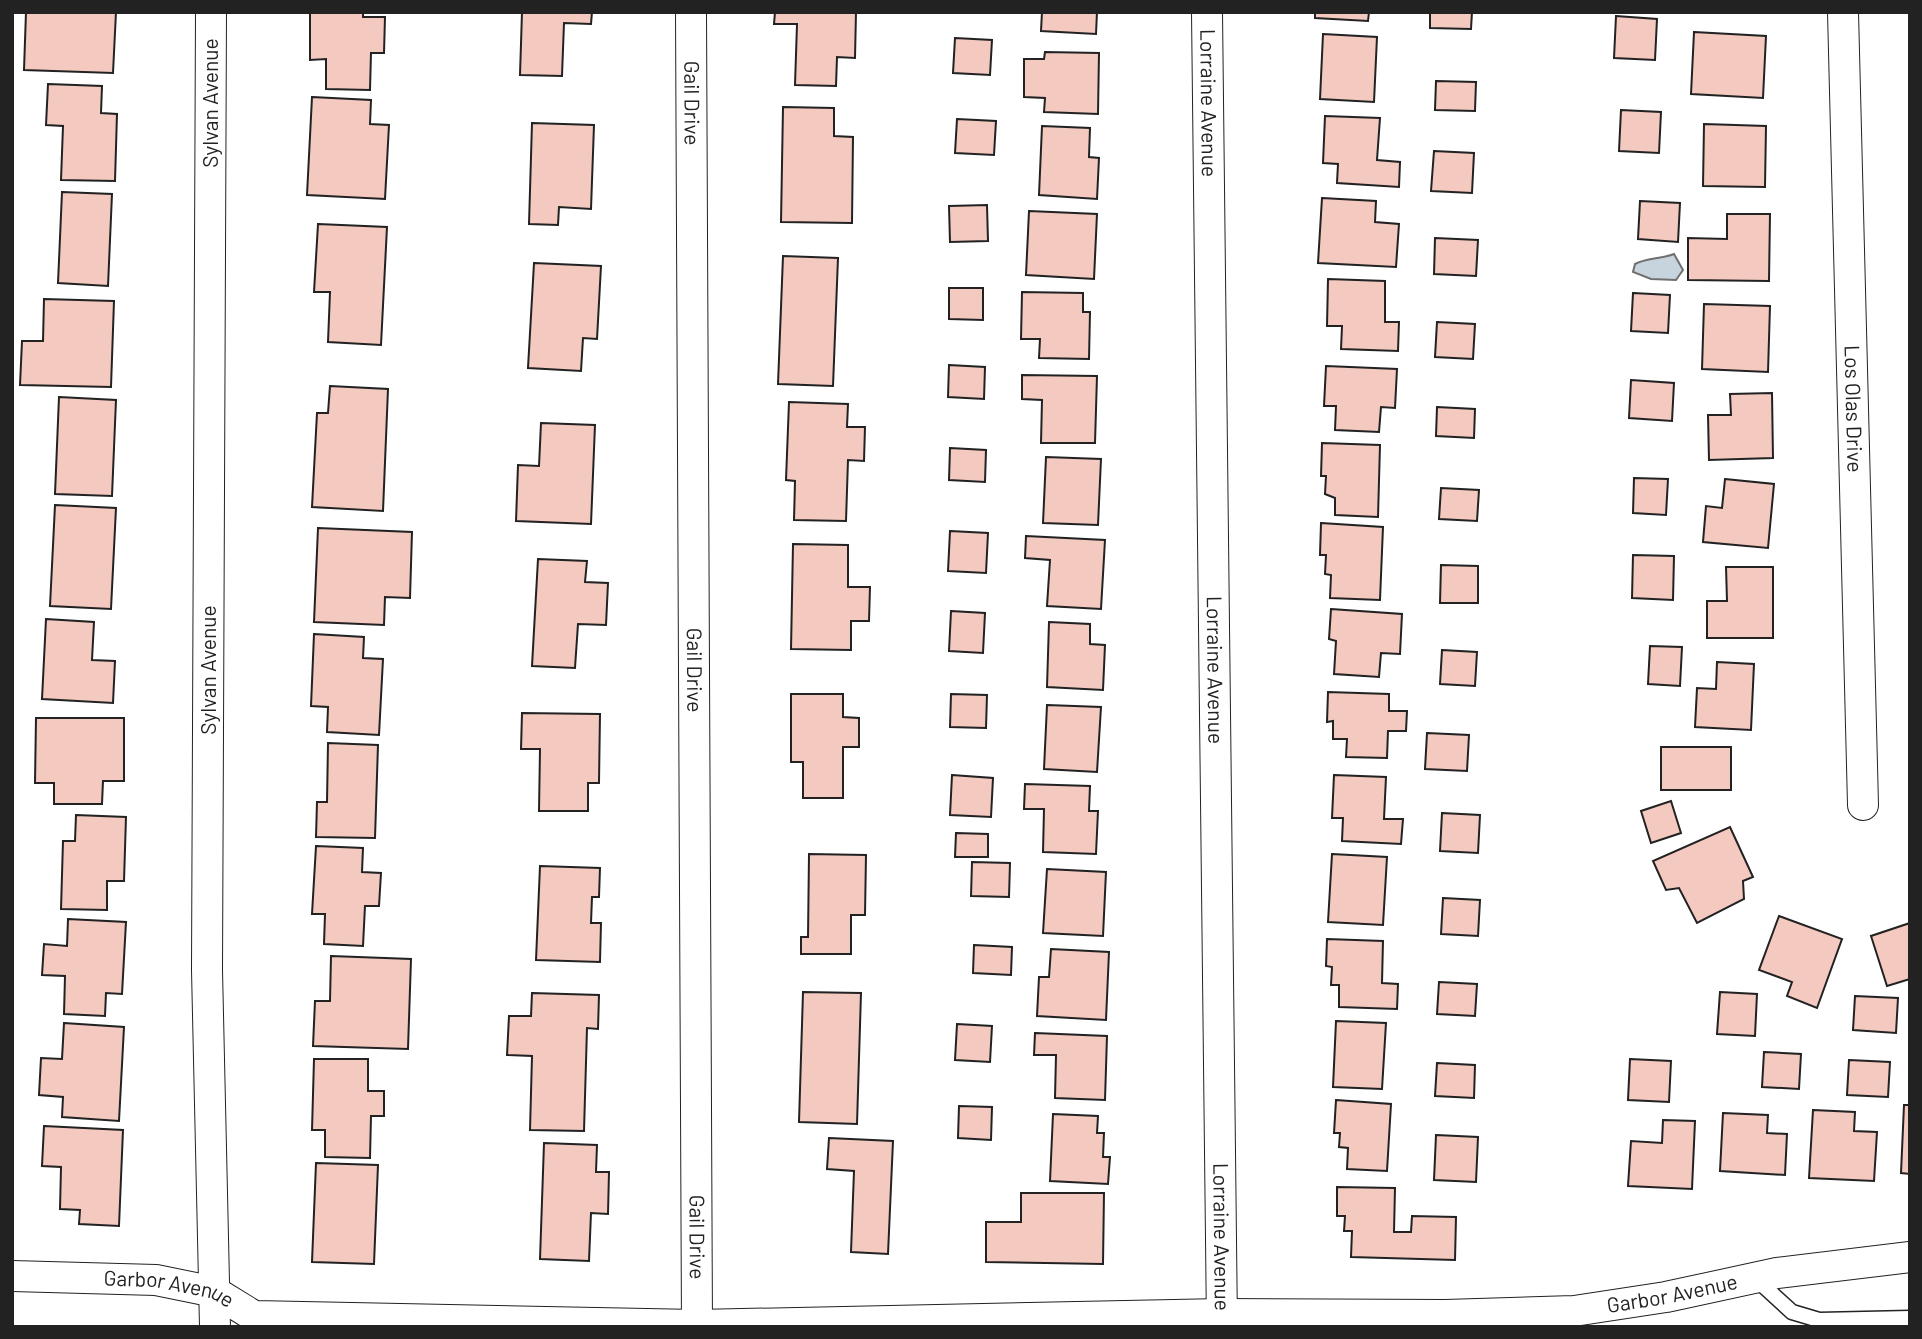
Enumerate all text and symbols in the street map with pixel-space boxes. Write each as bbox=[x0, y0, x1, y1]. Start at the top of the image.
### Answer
street label: Lorraine Avenue bbox=[1196, 29, 1223, 177]
street label: Sylvan Avenue bbox=[197, 38, 222, 168]
street label: Gail Drive bbox=[680, 61, 706, 145]
street label: Los Olas Drive bbox=[1840, 345, 1869, 473]
street label: Lorraine Avenue bbox=[1203, 596, 1229, 744]
street label: Sylvan Avenue bbox=[195, 605, 220, 735]
street label: Gail Drive bbox=[683, 628, 708, 712]
street label: Lorraine Avenue bbox=[1209, 1163, 1236, 1311]
street label: Gail Drive bbox=[685, 1195, 711, 1279]
street label: Garbor Avenue bbox=[103, 1265, 239, 1312]
street label: Garbor Avenue bbox=[1605, 1268, 1740, 1317]

